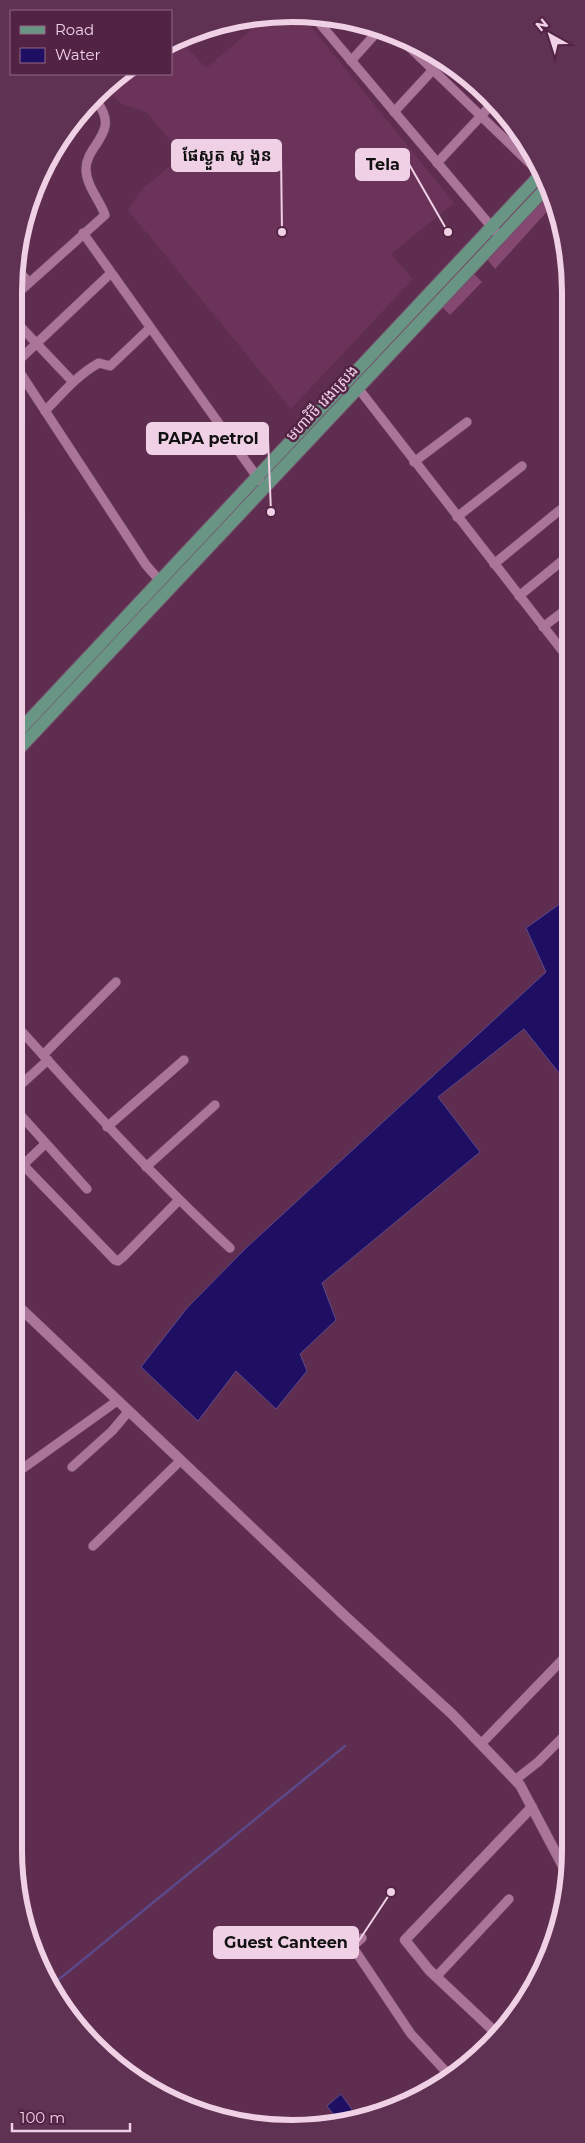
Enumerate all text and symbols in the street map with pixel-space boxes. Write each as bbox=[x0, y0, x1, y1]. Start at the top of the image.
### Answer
legend bbox=[10, 10, 172, 75]
north arrow bbox=[525, 10, 575, 60]
text: N bbox=[532, 14, 552, 35]
text: Road bbox=[55, 20, 94, 39]
text: Water bbox=[55, 45, 101, 64]
callout: ផែស្ងួត សូ ងួន bbox=[172, 140, 281, 171]
text: ផែស្ងួត សូ ងួន bbox=[183, 146, 271, 170]
callout: Tela bbox=[356, 149, 409, 180]
text: Tela bbox=[366, 155, 400, 174]
street label: មហាវិថី វេងស្រេង bbox=[282, 361, 362, 445]
callout: PAPA petrol bbox=[147, 423, 268, 454]
text: PAPA petrol bbox=[157, 429, 259, 448]
callout: Guest Canteen bbox=[214, 1927, 358, 1958]
text: Guest Canteen bbox=[224, 1933, 348, 1952]
scale bar bbox=[12, 2100, 130, 2132]
text: 100 m bbox=[20, 2108, 65, 2127]

